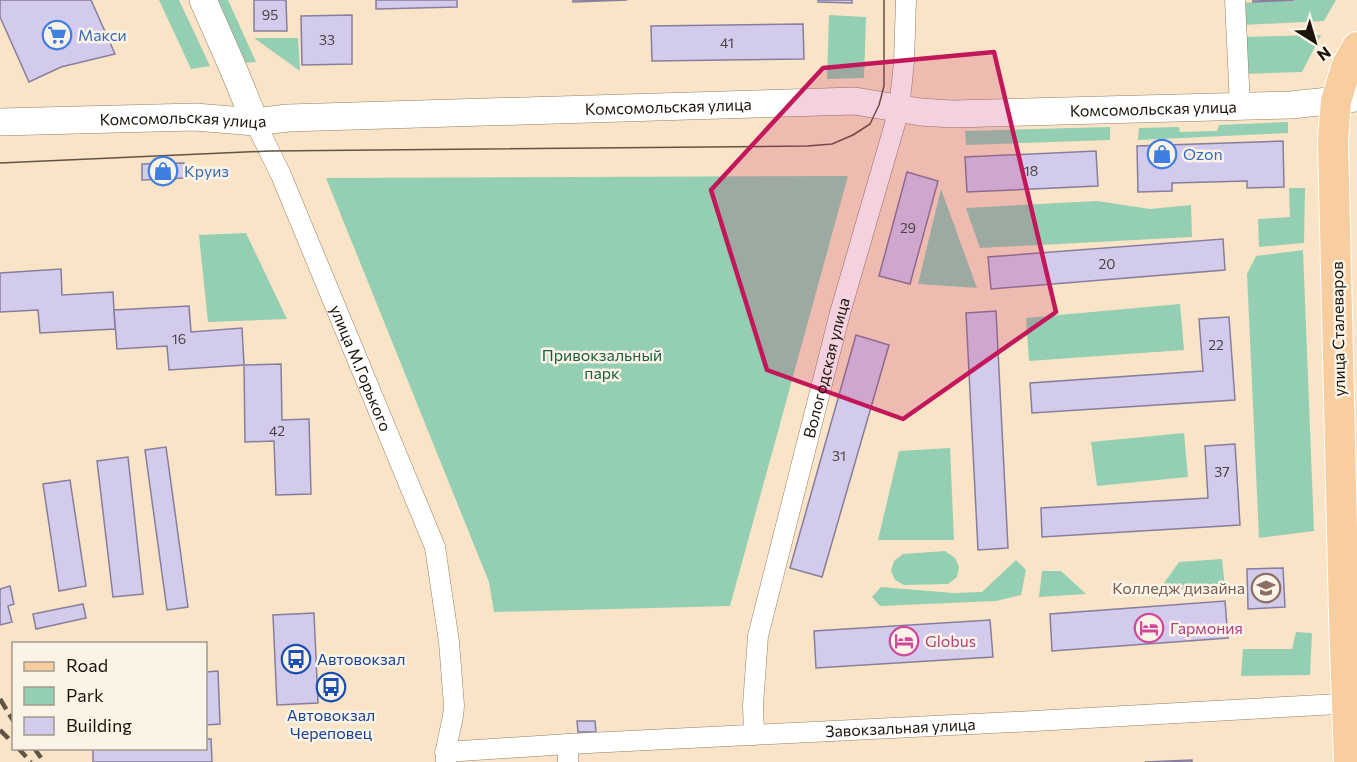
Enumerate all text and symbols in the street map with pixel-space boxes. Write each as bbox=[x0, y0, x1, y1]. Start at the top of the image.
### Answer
house number: 95 bbox=[262, 6, 278, 23]
north arrow bbox=[1285, 12, 1345, 72]
supermarket icon: Макси bbox=[41, 19, 73, 51]
place label: Макси bbox=[78, 25, 127, 44]
house number: 33 bbox=[319, 31, 335, 48]
house number: 41 bbox=[720, 34, 734, 51]
text: N bbox=[1314, 43, 1335, 66]
street label: Комсомольская улица bbox=[585, 94, 752, 118]
street label: Комсомольская улица bbox=[1070, 96, 1237, 120]
street label: Комсомольская улица bbox=[99, 107, 267, 131]
shop icon: Ozon bbox=[1146, 138, 1178, 170]
place label: Ozon bbox=[1183, 144, 1223, 163]
shop icon: Круиз bbox=[147, 155, 179, 187]
place label: Круиз bbox=[184, 161, 229, 180]
house number: 18 bbox=[1024, 162, 1038, 179]
house number: 29 bbox=[900, 219, 916, 236]
house number: 20 bbox=[1099, 255, 1115, 272]
street label: улица Сталеваров bbox=[1327, 261, 1348, 397]
street label: Вологодская улица bbox=[799, 295, 853, 440]
street label: улица М.Горького bbox=[327, 302, 396, 434]
house number: 16 bbox=[172, 330, 186, 347]
house number: 22 bbox=[1208, 336, 1224, 353]
park label: Привокзальный парк bbox=[542, 345, 662, 382]
house number: 42 bbox=[269, 422, 285, 439]
house number: 31 bbox=[832, 447, 846, 464]
house number: 37 bbox=[1214, 463, 1230, 480]
school or university icon: Колледж дизайна bbox=[1250, 572, 1282, 604]
place label: Колледж дизайна bbox=[1112, 578, 1245, 597]
hotel icon: Гармония bbox=[1133, 612, 1165, 644]
place label: Гармония bbox=[1170, 618, 1243, 637]
hotel icon: Globus bbox=[888, 625, 920, 657]
place label: Globus bbox=[925, 631, 976, 650]
legend bbox=[12, 642, 207, 750]
bus stop icon: Автовокзал bbox=[280, 643, 312, 675]
place label: Автовокзал bbox=[317, 649, 405, 668]
text: Road bbox=[66, 654, 108, 676]
bus stop icon: Автовокзал Череповец bbox=[315, 671, 347, 703]
text: Park bbox=[66, 684, 104, 706]
place label: Автовокзал Череповец bbox=[287, 705, 375, 742]
text: Building bbox=[66, 714, 132, 736]
street label: Завокзальная улица bbox=[825, 714, 976, 740]

